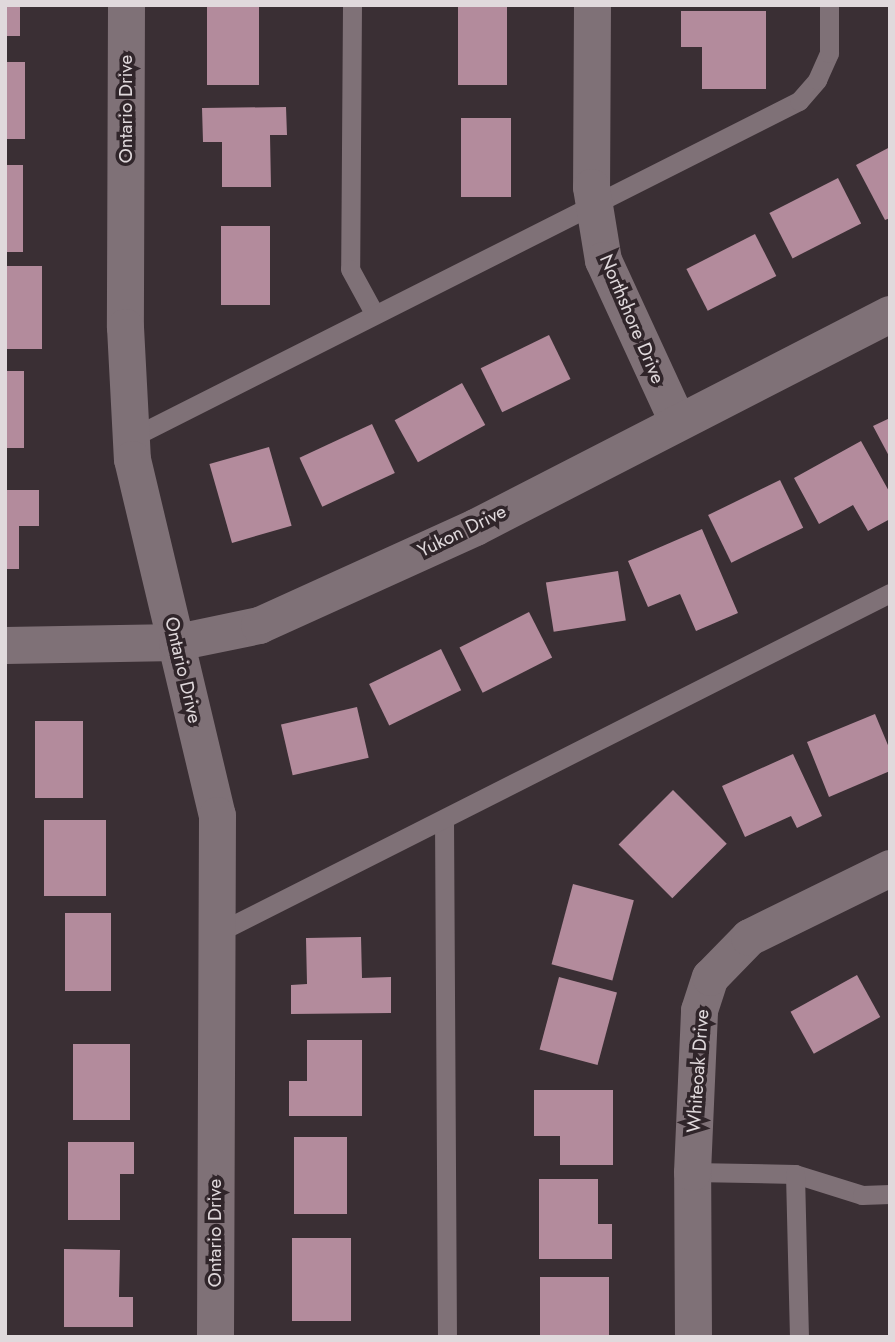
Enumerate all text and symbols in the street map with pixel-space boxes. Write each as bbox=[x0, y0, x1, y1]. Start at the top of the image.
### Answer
street label: Ontario Drive bbox=[115, 55, 137, 163]
street label: Northshore Drive bbox=[595, 251, 669, 387]
street label: Yukon Drive bbox=[414, 500, 510, 562]
street label: Ontario Drive bbox=[160, 615, 206, 725]
street label: Whiteoak Drive bbox=[682, 1008, 714, 1134]
street label: Ontario Drive bbox=[204, 1179, 226, 1287]

